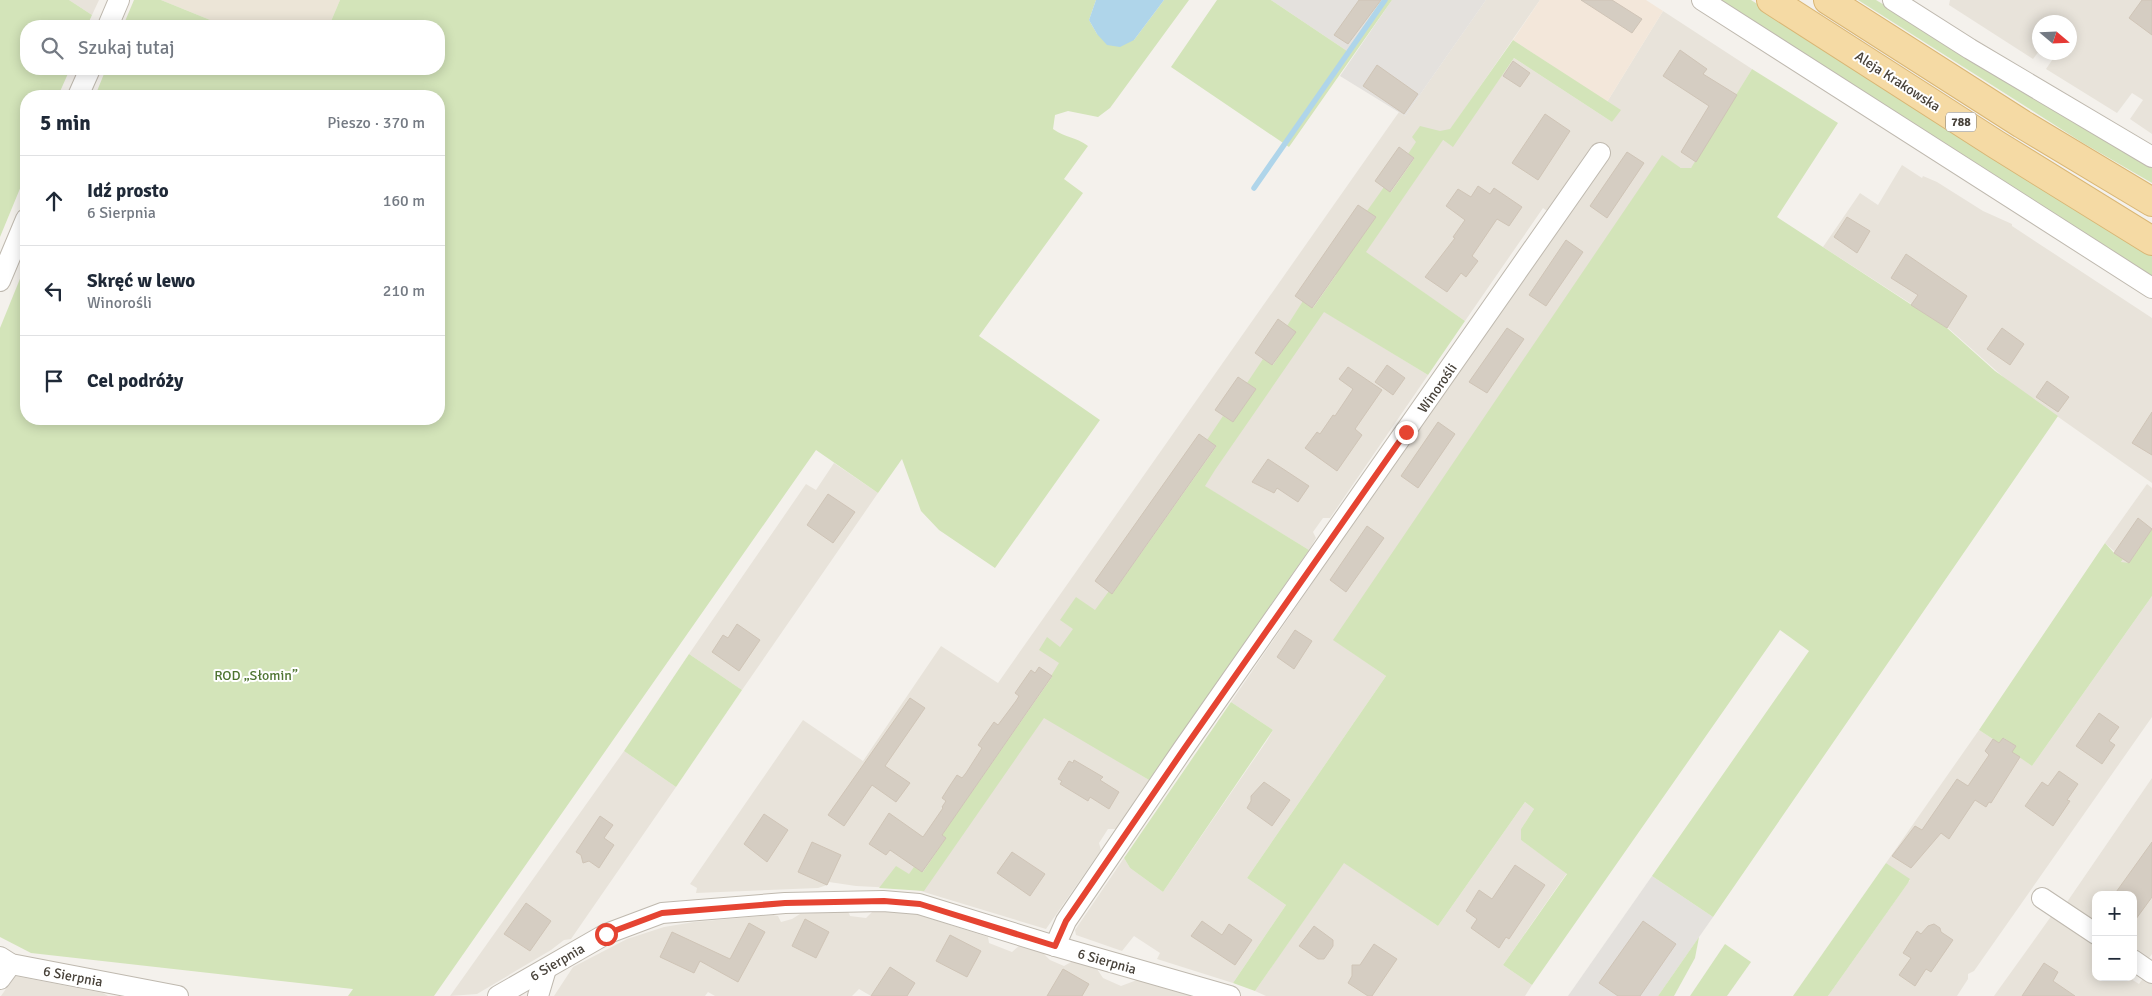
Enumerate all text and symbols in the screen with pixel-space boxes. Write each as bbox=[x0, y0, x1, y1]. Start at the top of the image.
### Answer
north arrow bbox=[2032, 15, 2077, 60]
search box bbox=[20, 20, 445, 75]
icon: search bbox=[38, 34, 66, 62]
text: Szukaj tutaj bbox=[78, 36, 175, 60]
street label: Aleja Krakowska bbox=[1852, 48, 1944, 115]
text: 5 min bbox=[40, 110, 91, 136]
road number: 788 bbox=[1946, 112, 1976, 132]
text: Pieszo · 370 m bbox=[327, 113, 425, 133]
text: Idź prosto bbox=[87, 179, 169, 203]
icon: ahead bbox=[40, 187, 68, 215]
text: 160 m bbox=[383, 191, 425, 211]
text: 6 Sierpnia bbox=[87, 203, 156, 223]
text: Skręć w lewo bbox=[87, 269, 195, 293]
icon: left bbox=[40, 277, 68, 305]
text: 210 m bbox=[383, 281, 425, 301]
text: Winorośli bbox=[87, 293, 152, 313]
street label: Winorośli bbox=[1414, 360, 1461, 416]
icon: arrive bbox=[40, 367, 68, 395]
text: Cel podróży bbox=[87, 369, 183, 393]
route end bbox=[1395, 421, 1418, 444]
park label: ROD „Słomin” bbox=[214, 667, 298, 684]
map controls bbox=[2092, 891, 2137, 981]
button: + bbox=[2092, 891, 2137, 936]
route start bbox=[595, 923, 618, 946]
button: − bbox=[2092, 936, 2137, 981]
street label: 6 Sierpnia bbox=[527, 940, 588, 985]
street label: 6 Sierpnia bbox=[1076, 945, 1138, 978]
street label: 6 Sierpnia bbox=[42, 962, 104, 991]

